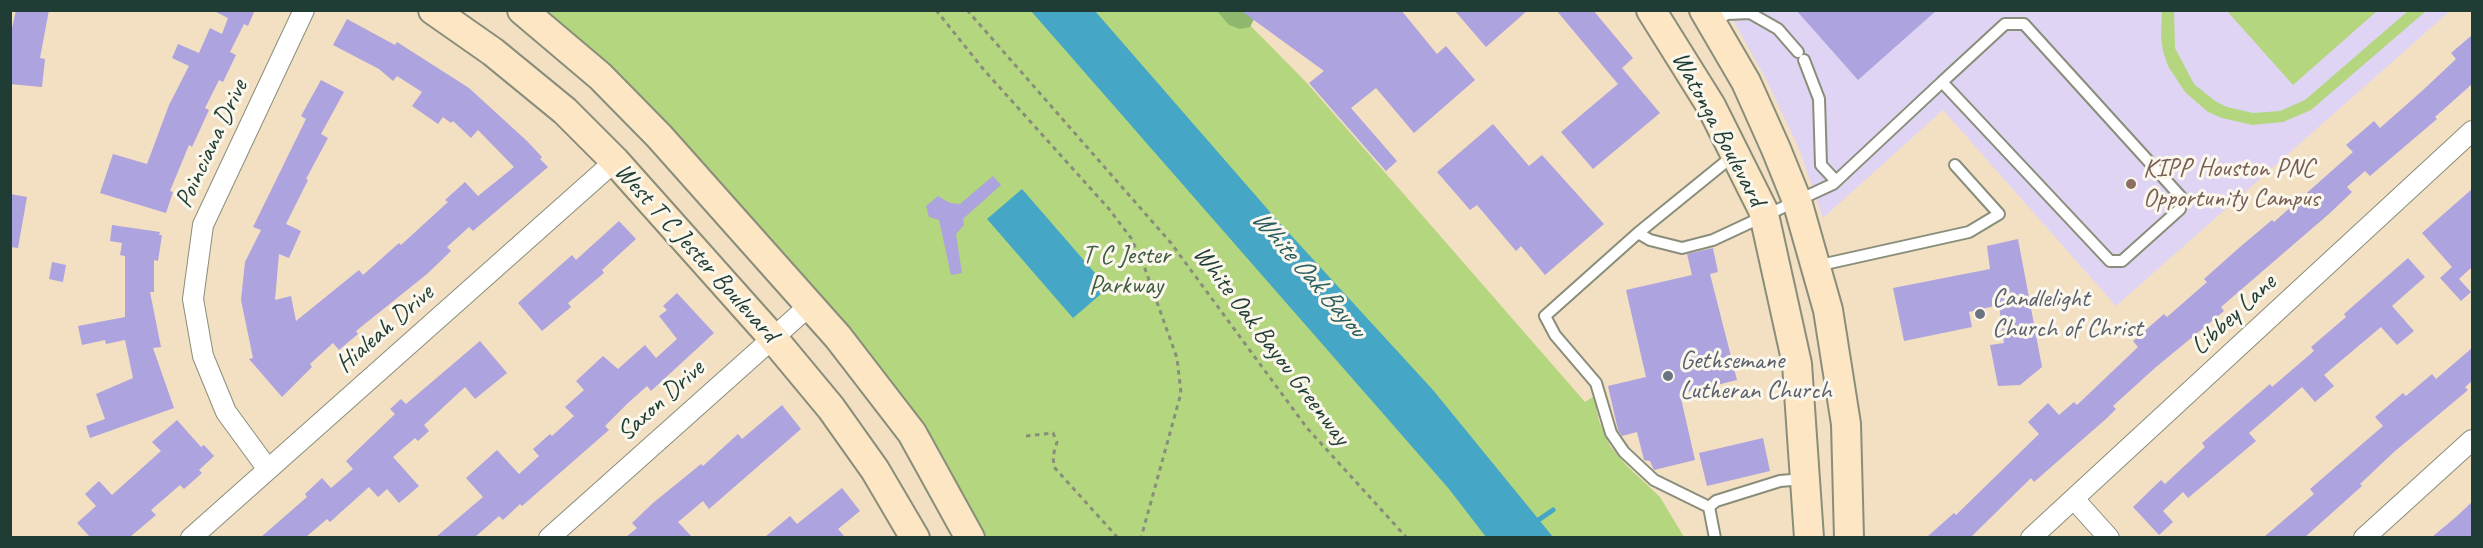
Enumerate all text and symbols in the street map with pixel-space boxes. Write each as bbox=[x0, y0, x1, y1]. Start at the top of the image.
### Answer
street label: Watonga Boulevard bbox=[1664, 46, 1772, 212]
street label: Poinciana Drive bbox=[169, 75, 255, 213]
place label: KIPP Houston PNC Opportunity Campus bbox=[2143, 153, 2319, 214]
street label: West T C Jester Boulevard bbox=[607, 157, 785, 349]
marker: KIPP Houston PNC Opportunity Campus bbox=[2124, 177, 2138, 191]
water label: White Oak Bayou bbox=[1244, 204, 1372, 344]
park label: T C Jester Parkway bbox=[1082, 240, 1170, 302]
street label: White Oak Bayou Greenway bbox=[1186, 240, 1356, 452]
street label: Libbey Lane bbox=[2185, 268, 2283, 362]
street label: Hialeah Drive bbox=[330, 278, 440, 380]
place label: Candlelight Church of Christ bbox=[1992, 283, 2142, 344]
marker: Candlelight Church of Christ bbox=[1973, 307, 1987, 321]
place label: Gethsemane Lutheran Church bbox=[1680, 345, 1832, 406]
street label: Saxon Drive bbox=[611, 354, 711, 448]
marker: Gethsemane Lutheran Church bbox=[1661, 369, 1675, 383]

